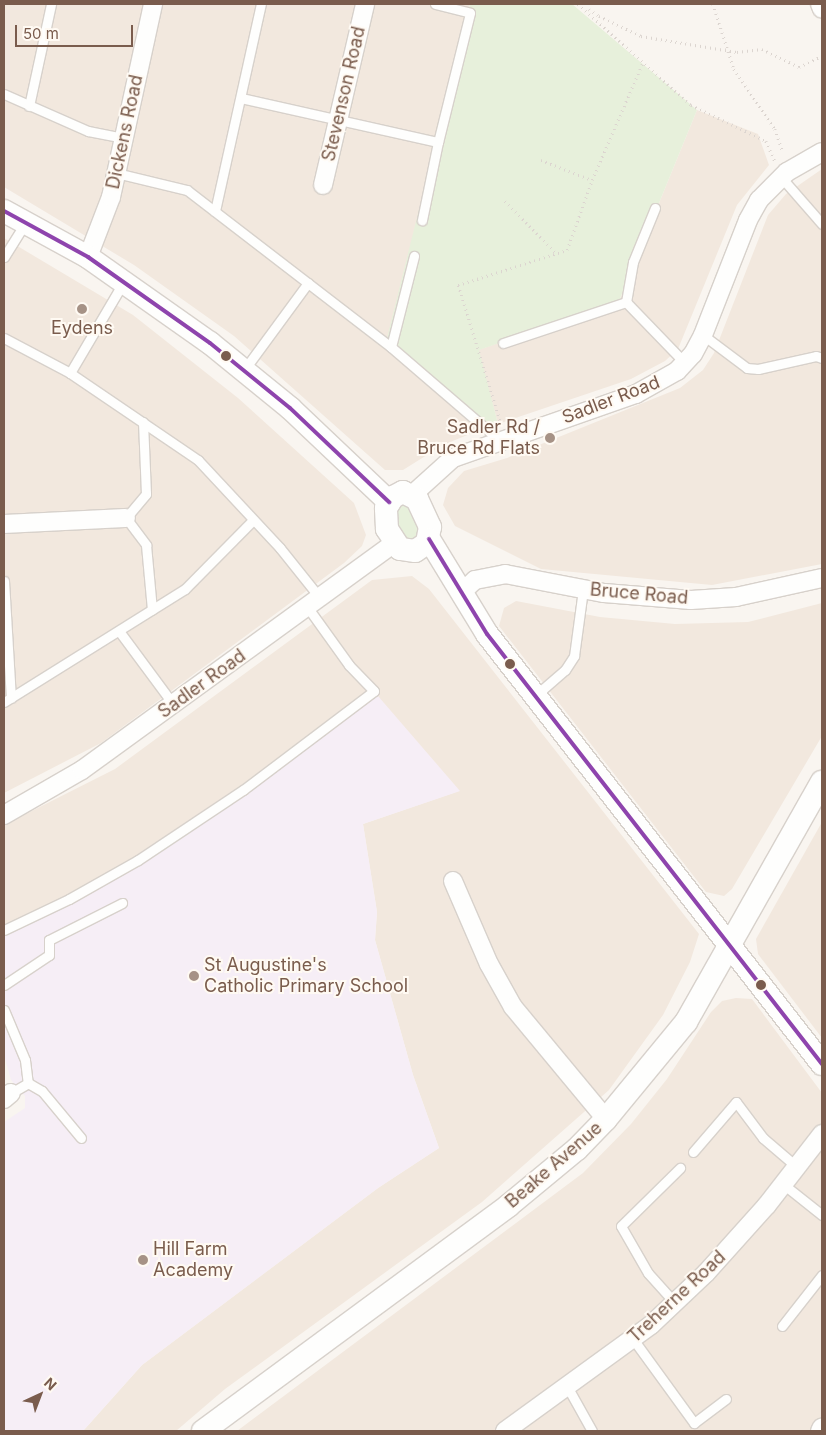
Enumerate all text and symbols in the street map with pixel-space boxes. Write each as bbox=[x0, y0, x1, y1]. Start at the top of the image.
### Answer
scale bar bbox=[18, 15, 135, 47]
text: 50 m bbox=[23, 24, 59, 43]
street label: Stevenson Road bbox=[318, 24, 370, 164]
street label: Dickens Road bbox=[102, 73, 148, 191]
marker: Eydens bbox=[76, 303, 88, 315]
place label: Eydens bbox=[51, 317, 113, 339]
unlabelled marker bbox=[221, 351, 231, 361]
street label: Sadler Road bbox=[559, 371, 663, 429]
place label: Sadler Rd / Bruce Rd Flats bbox=[417, 417, 540, 459]
marker: Sadler Rd / Bruce Rd Flats bbox=[544, 432, 556, 444]
street label: Bruce Road bbox=[589, 579, 689, 609]
street label: Sadler Road bbox=[154, 645, 250, 723]
unlabelled marker bbox=[505, 659, 515, 669]
place label: St Augustine's Catholic Primary School bbox=[204, 955, 408, 998]
marker: St Augustine's Catholic Primary School bbox=[188, 970, 200, 982]
unlabelled marker bbox=[756, 980, 766, 990]
street label: Beake Avenue bbox=[501, 1117, 607, 1213]
place label: Hill Farm Academy bbox=[153, 1239, 233, 1282]
street label: Treherne Road bbox=[624, 1246, 730, 1348]
marker: Hill Farm Academy bbox=[137, 1254, 149, 1266]
north arrow bbox=[15, 1370, 65, 1420]
text: N bbox=[41, 1374, 60, 1394]

